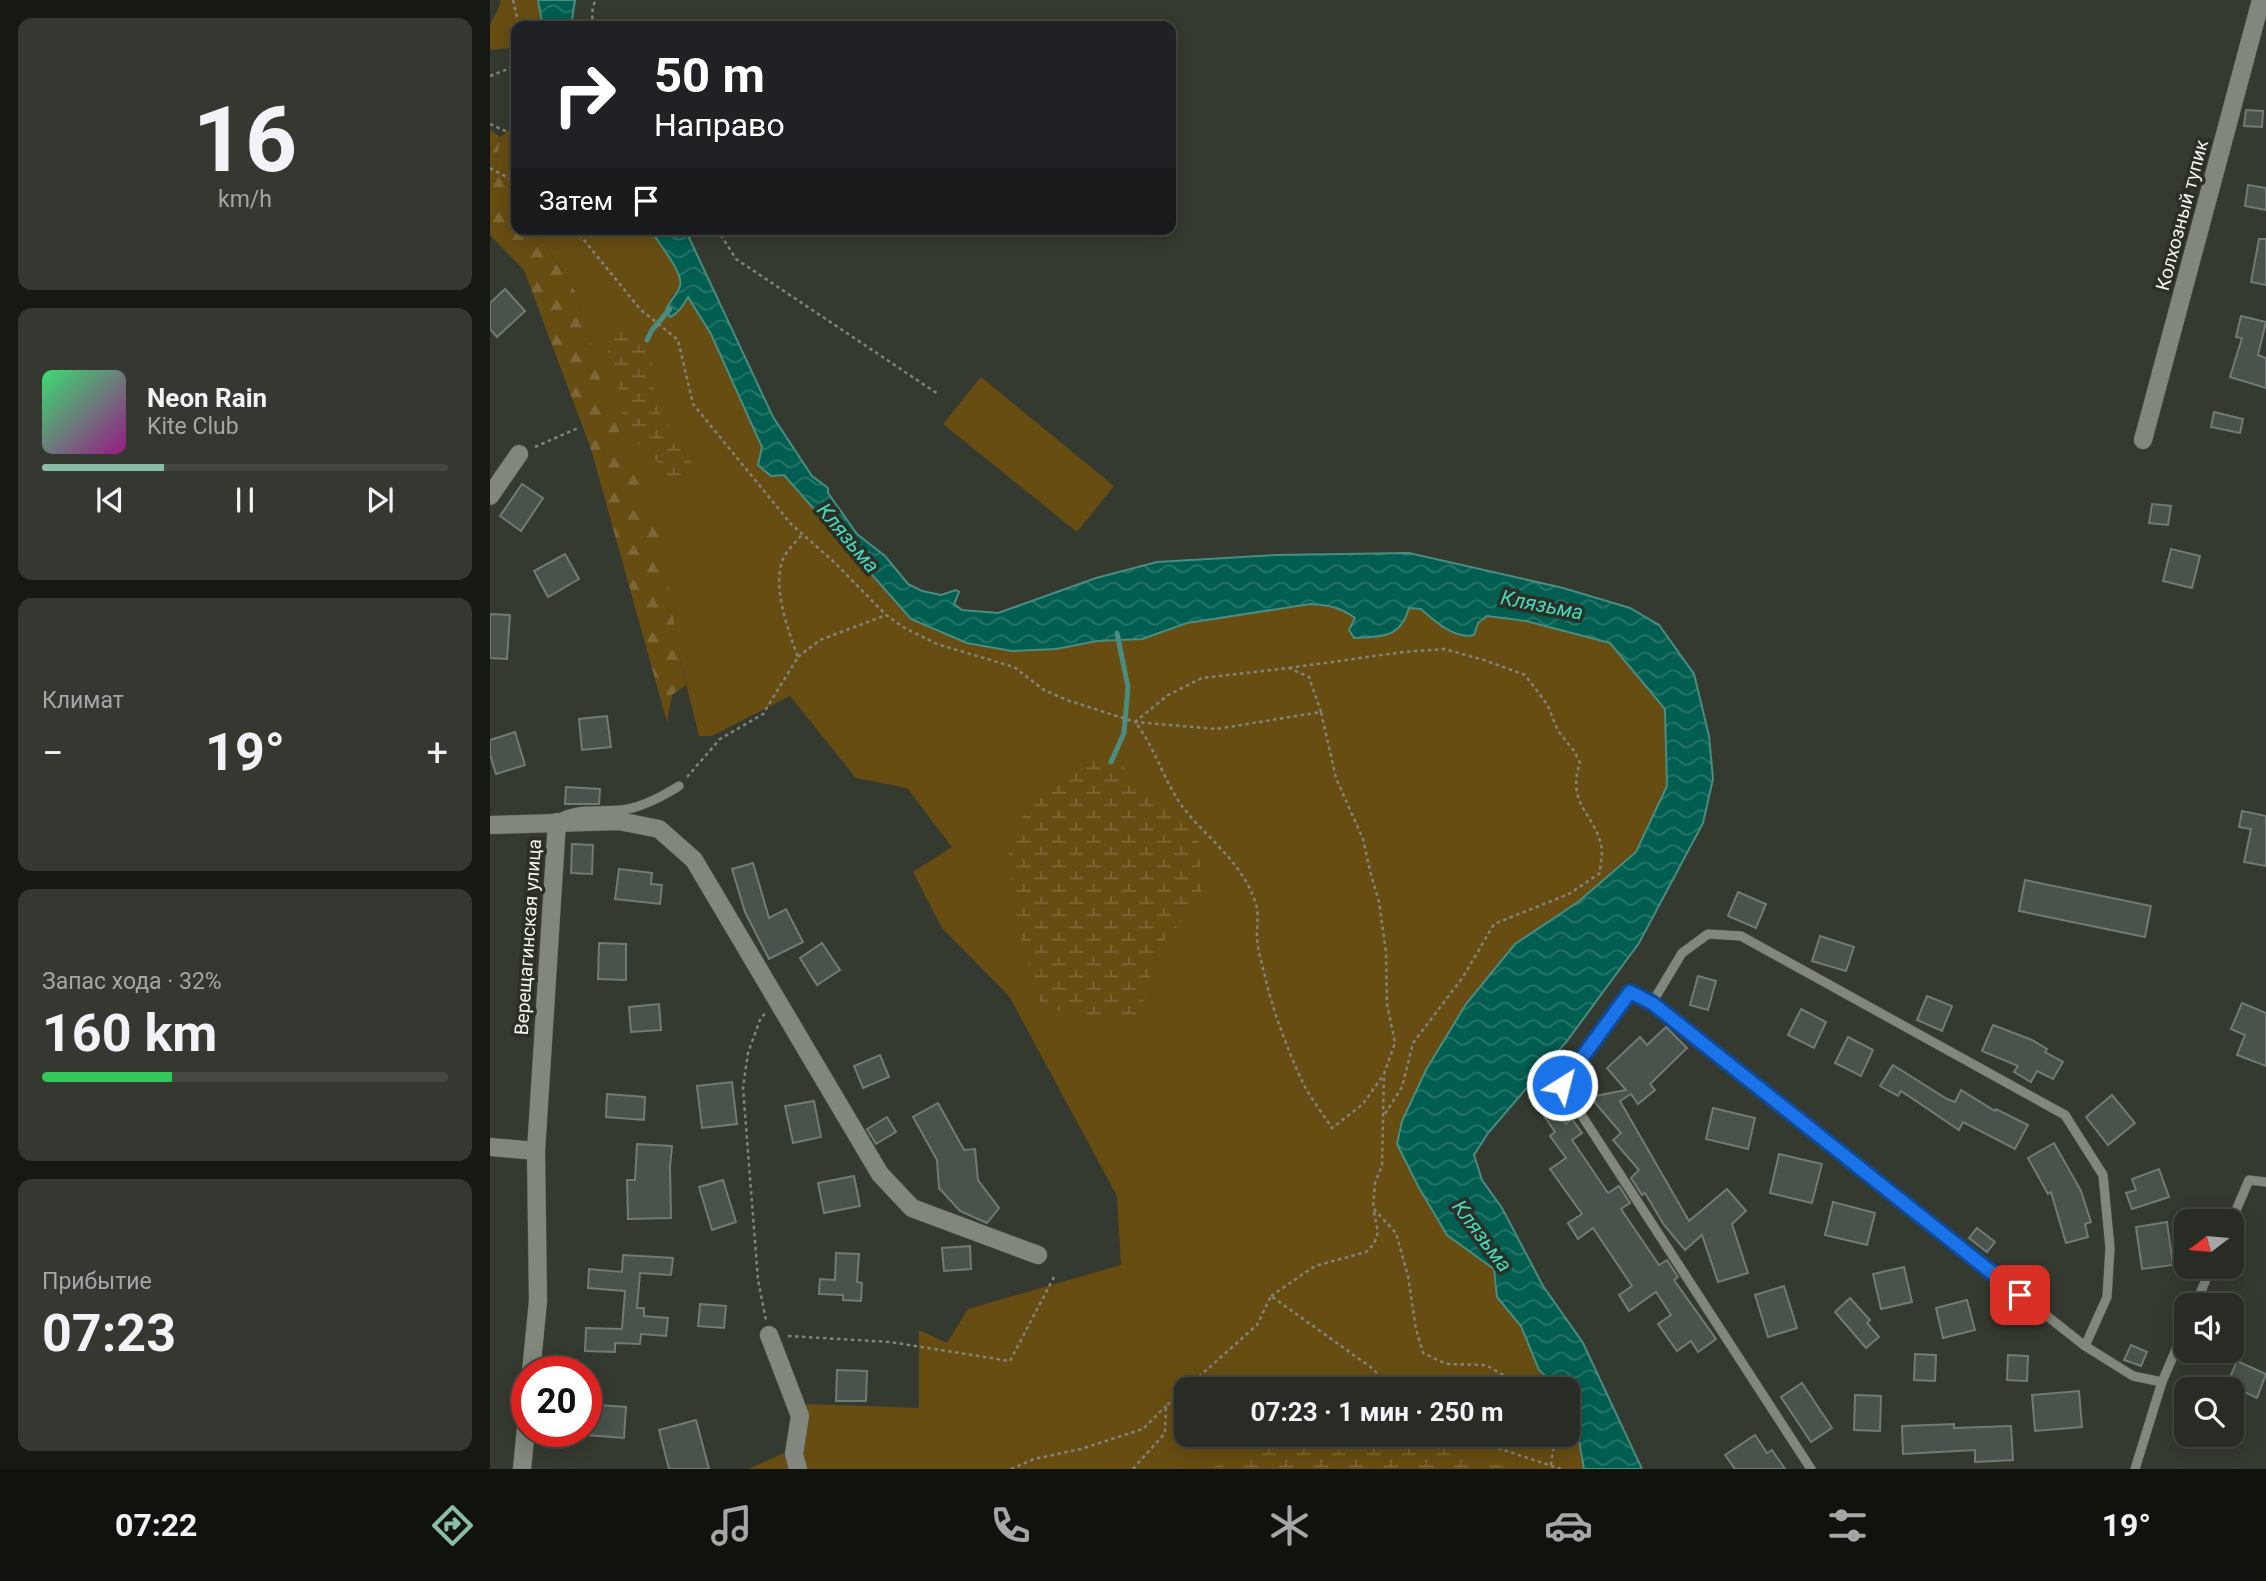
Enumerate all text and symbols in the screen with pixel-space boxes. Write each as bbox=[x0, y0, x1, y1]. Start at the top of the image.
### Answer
text: 50 m bbox=[654, 47, 765, 104]
icon: right bbox=[539, 49, 630, 140]
text: 16 bbox=[193, 87, 297, 193]
text: Направо bbox=[654, 106, 785, 144]
street label: Колхозный тупик bbox=[2151, 136, 2213, 293]
icon: arrive bbox=[627, 182, 665, 220]
text: km/h bbox=[218, 186, 272, 213]
text: Затем bbox=[539, 186, 613, 216]
text: Neon Rain bbox=[147, 383, 267, 413]
text: Kite Club bbox=[147, 413, 239, 440]
icon: previous bbox=[91, 481, 129, 519]
icon: pause bbox=[226, 481, 264, 519]
icon: next bbox=[361, 481, 399, 519]
water label: Клязьма bbox=[812, 498, 884, 578]
water label: Клязьма bbox=[1499, 585, 1585, 625]
text: Климат bbox=[42, 687, 124, 714]
text: 19° bbox=[205, 722, 285, 783]
text: − bbox=[42, 731, 64, 775]
text: + bbox=[426, 731, 448, 775]
street label: Верещагинская улица bbox=[510, 838, 546, 1036]
text: Запас хода · 32% bbox=[42, 968, 222, 995]
text: 160 km bbox=[42, 1003, 217, 1064]
position arrow bbox=[1525, 1048, 1599, 1122]
water label: Клязьма bbox=[1447, 1195, 1517, 1277]
north arrow bbox=[2174, 1209, 2244, 1279]
map controls bbox=[2174, 1209, 2244, 1447]
pin bbox=[1990, 1265, 2050, 1325]
text: Прибытие bbox=[42, 1268, 152, 1295]
icon: arrive bbox=[2001, 1276, 2039, 1314]
button: sound bbox=[2174, 1293, 2244, 1363]
text: 07:23 bbox=[42, 1303, 176, 1364]
speed limit sign: 20 bbox=[511, 1356, 602, 1447]
button: search bbox=[2174, 1377, 2244, 1447]
text: 07:23 · 1 мин · 250 m bbox=[1251, 1397, 1503, 1427]
icon: directions bbox=[428, 1501, 477, 1550]
icon: music bbox=[707, 1501, 756, 1550]
icon: phone bbox=[986, 1501, 1035, 1550]
icon: climate bbox=[1265, 1501, 1314, 1550]
icon: car bbox=[1544, 1501, 1593, 1550]
icon: filters bbox=[1823, 1501, 1872, 1550]
text: 07:22 bbox=[115, 1506, 197, 1544]
text: 19° bbox=[2102, 1506, 2151, 1544]

